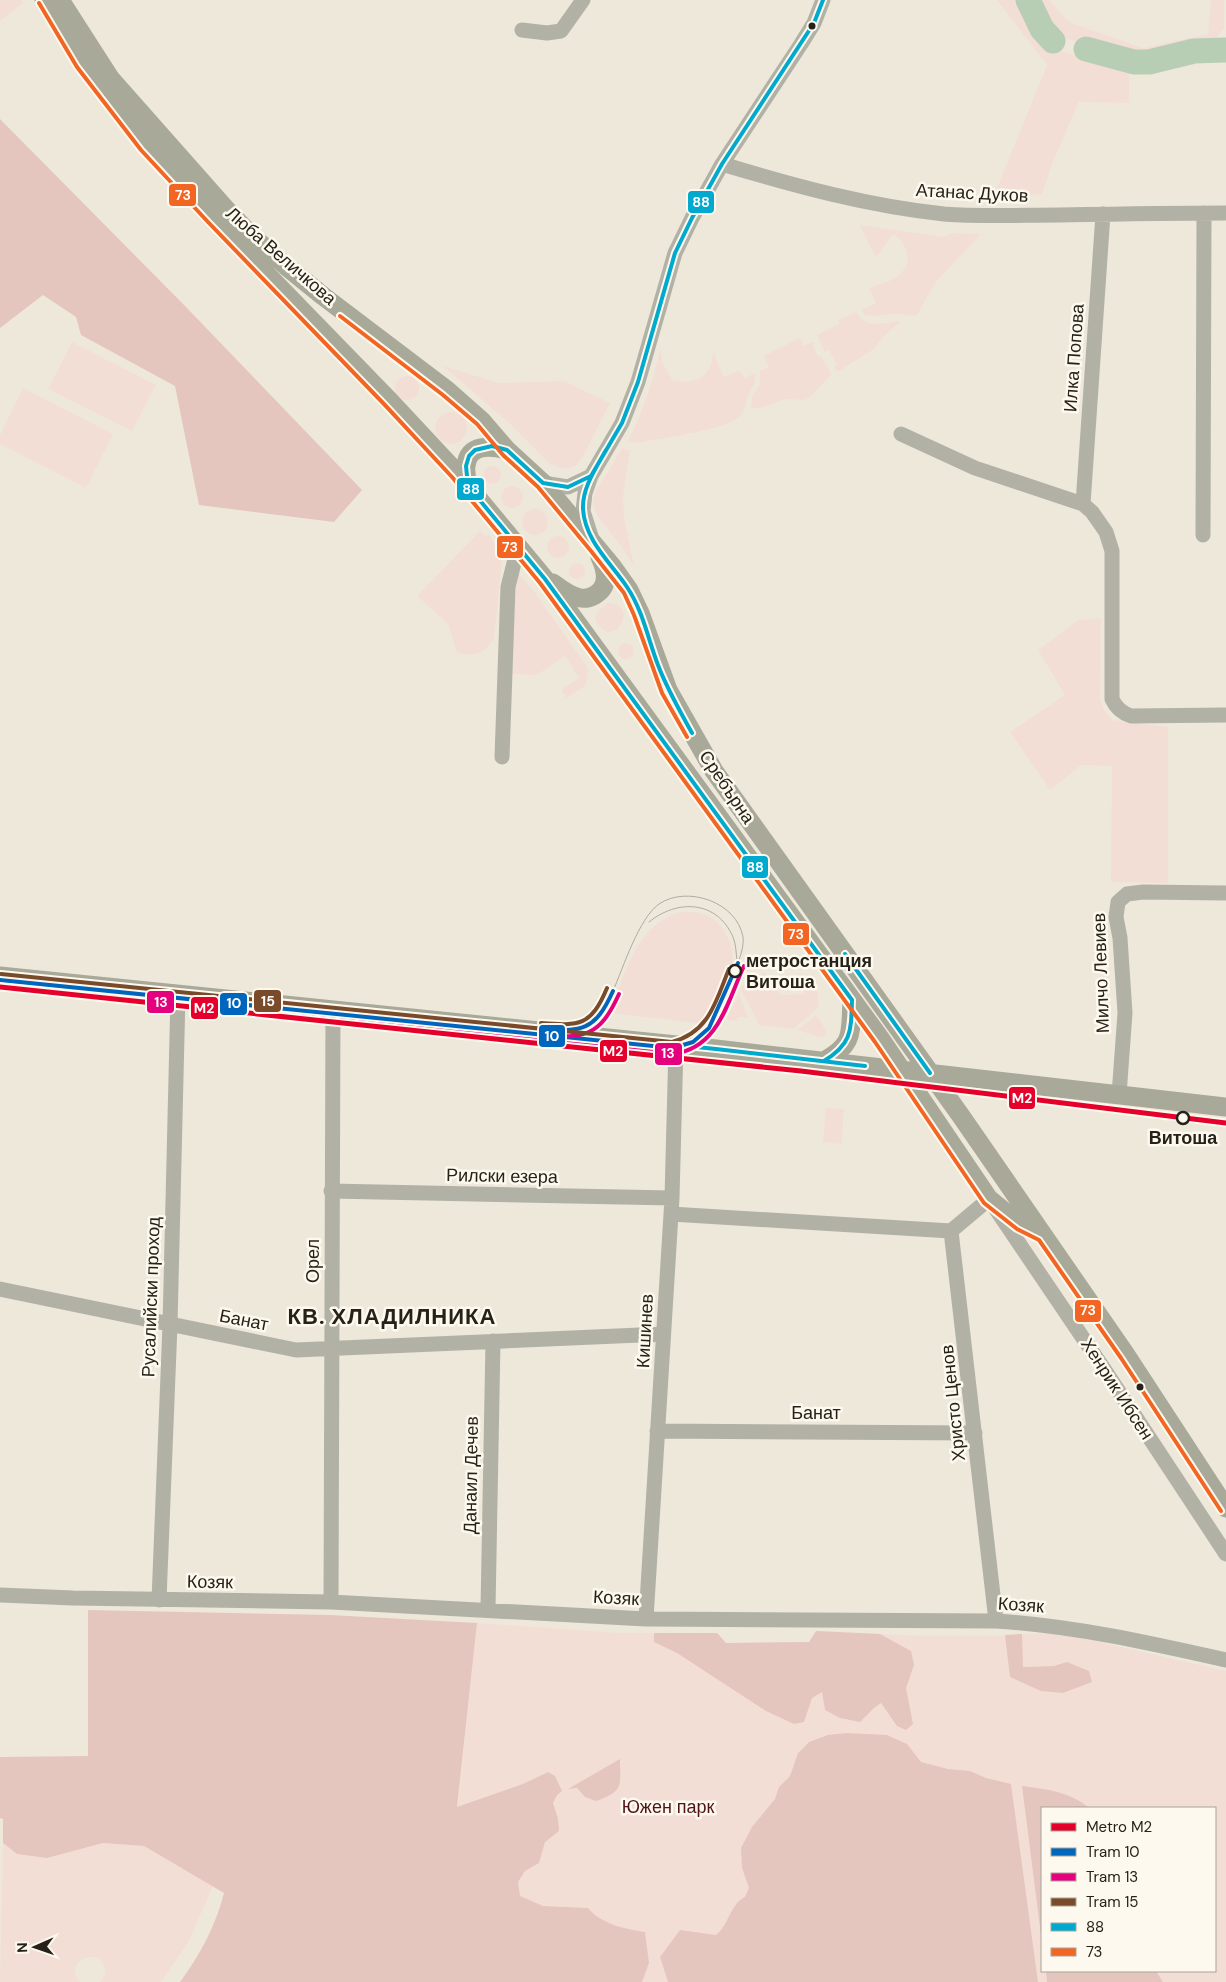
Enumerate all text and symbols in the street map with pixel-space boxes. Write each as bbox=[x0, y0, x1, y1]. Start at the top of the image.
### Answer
unlabelled marker bbox=[807, 21, 817, 31]
street label: Атанас Дуков bbox=[915, 178, 1029, 208]
line badge: 73 bbox=[168, 183, 197, 207]
text: 73 bbox=[175, 186, 191, 204]
line badge: 88 bbox=[687, 190, 715, 214]
text: 88 bbox=[692, 193, 710, 211]
street label: Люба Величкова bbox=[221, 201, 342, 311]
street label: Илка Попова bbox=[1058, 302, 1090, 413]
line badge: 88 bbox=[456, 477, 485, 501]
text: 88 bbox=[462, 480, 480, 498]
line badge: 73 bbox=[496, 535, 524, 559]
text: 73 bbox=[502, 538, 518, 556]
street label: Сребърна bbox=[694, 746, 761, 829]
line badge: 88 bbox=[741, 855, 769, 879]
text: 88 bbox=[746, 858, 764, 876]
street label: Милчо Левиев bbox=[1087, 912, 1115, 1034]
line badge: 73 bbox=[782, 922, 810, 946]
text: 73 bbox=[788, 925, 804, 943]
place label: метростанция Витоша bbox=[746, 949, 872, 994]
marker: метростанция Витоша bbox=[728, 964, 742, 978]
line badge: 15 bbox=[253, 989, 282, 1013]
line badge: 13 bbox=[146, 990, 175, 1014]
line badge: 10 bbox=[219, 992, 248, 1016]
text: 15 bbox=[261, 992, 275, 1010]
text: 13 bbox=[154, 993, 168, 1011]
text: 10 bbox=[227, 994, 242, 1012]
line badge: M2 bbox=[190, 996, 219, 1020]
text: M2 bbox=[194, 999, 214, 1017]
line badge: 10 bbox=[538, 1024, 566, 1048]
text: 10 bbox=[545, 1027, 560, 1045]
line badge: M2 bbox=[599, 1039, 628, 1063]
text: M2 bbox=[603, 1042, 623, 1060]
line badge: 13 bbox=[654, 1042, 683, 1066]
text: 13 bbox=[661, 1044, 675, 1062]
line badge: M2 bbox=[1008, 1086, 1036, 1110]
text: M2 bbox=[1012, 1089, 1032, 1107]
marker: Витоша bbox=[1176, 1111, 1190, 1125]
place label: Витоша bbox=[1149, 1126, 1218, 1150]
street label: Рилски езера bbox=[446, 1163, 559, 1189]
street label: Русалийски проход bbox=[136, 1216, 166, 1378]
street label: Орел bbox=[301, 1239, 325, 1283]
street label: Кишинев bbox=[631, 1293, 659, 1369]
line badge: 73 bbox=[1074, 1299, 1102, 1323]
text: 73 bbox=[1080, 1301, 1096, 1319]
district label: КВ. ХЛАДИЛНИКА bbox=[288, 1302, 496, 1331]
street label: Банат bbox=[217, 1303, 271, 1337]
street label: Хенрик Ибсен bbox=[1075, 1334, 1159, 1444]
street label: Христо Ценов bbox=[935, 1344, 971, 1462]
unlabelled marker bbox=[1135, 1382, 1145, 1392]
street label: Банат bbox=[791, 1401, 841, 1425]
street label: Данаил Дечев bbox=[458, 1416, 484, 1534]
street label: Козяк bbox=[187, 1570, 233, 1594]
street label: Козяк bbox=[592, 1585, 640, 1611]
street label: Козяк bbox=[997, 1591, 1045, 1619]
park label: Южен парк bbox=[622, 1795, 714, 1819]
legend bbox=[1041, 1807, 1216, 1972]
text: Metro M2 bbox=[1086, 1817, 1152, 1837]
text: Tram 10 bbox=[1086, 1842, 1140, 1862]
text: Tram 13 bbox=[1086, 1867, 1138, 1887]
text: Tram 15 bbox=[1086, 1892, 1138, 1912]
text: 88 bbox=[1086, 1917, 1104, 1937]
north arrow bbox=[10, 1922, 60, 1972]
text: N bbox=[13, 1942, 31, 1953]
text: 73 bbox=[1086, 1942, 1103, 1962]

